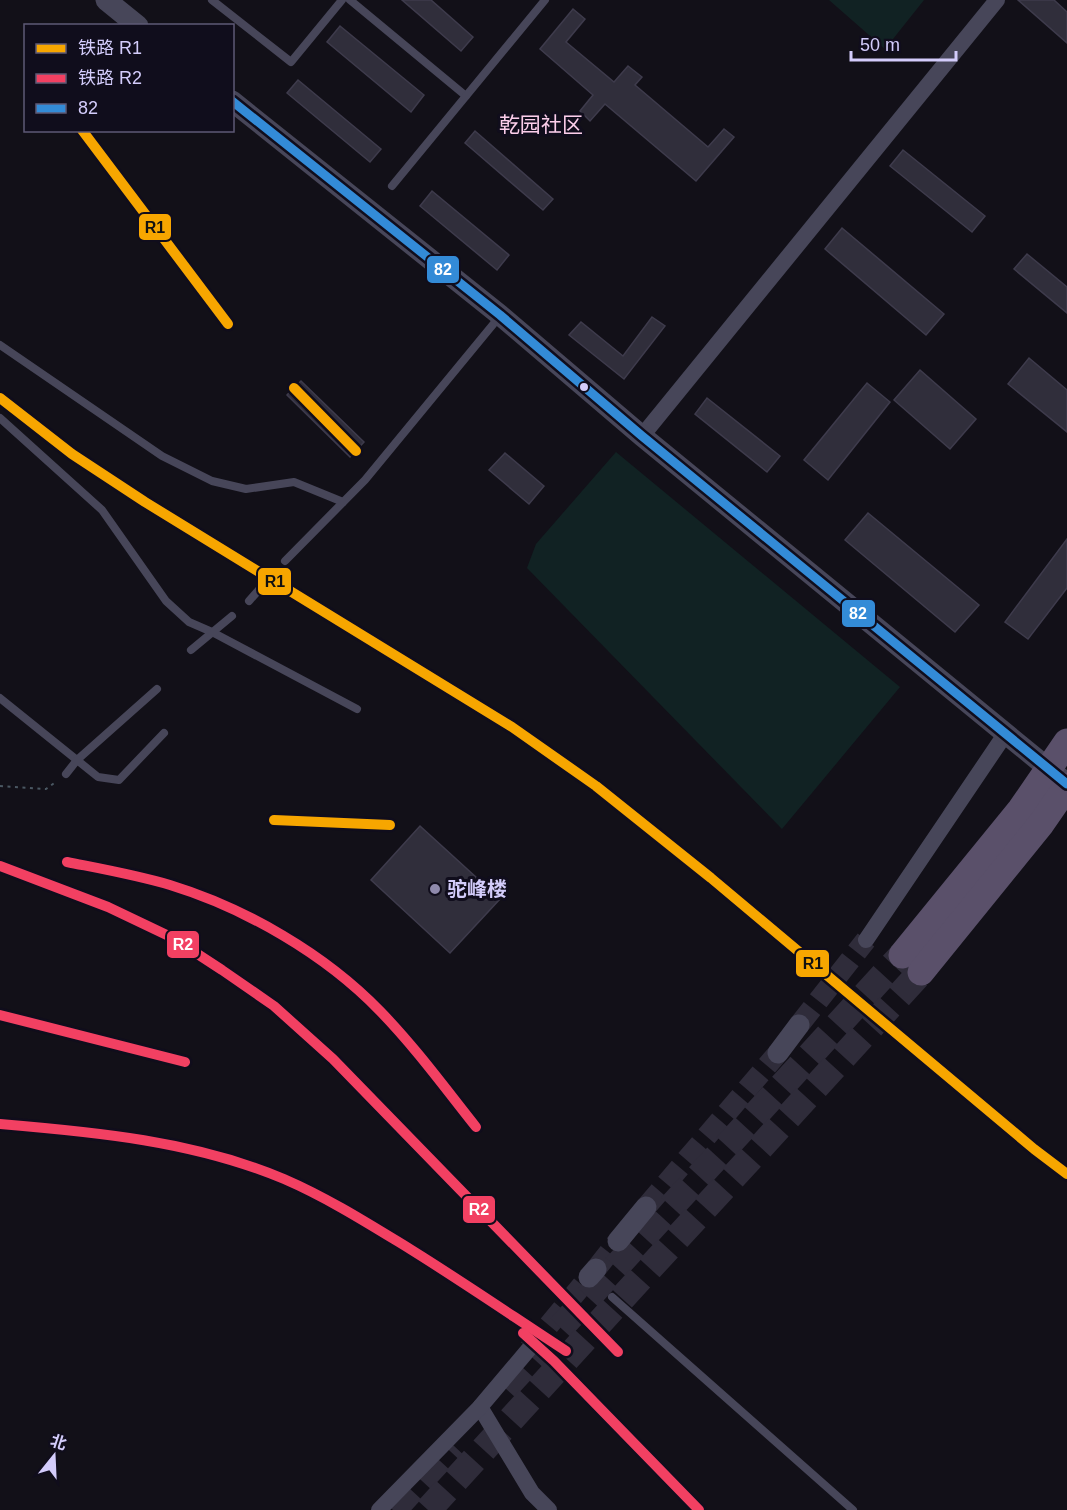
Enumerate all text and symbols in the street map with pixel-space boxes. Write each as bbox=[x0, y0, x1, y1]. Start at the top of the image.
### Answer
legend bbox=[24, 24, 234, 132]
scale bar bbox=[851, 24, 956, 62]
text: 50 m bbox=[860, 35, 900, 55]
text: 铁路 R1 bbox=[78, 38, 142, 58]
text: 铁路 R2 bbox=[78, 68, 142, 88]
text: 82 bbox=[78, 98, 98, 118]
district label: 乾园社区 bbox=[499, 113, 583, 136]
line badge: R1 bbox=[138, 213, 172, 241]
text: R1 bbox=[145, 219, 165, 236]
line badge: 82 bbox=[426, 255, 460, 284]
text: 82 bbox=[434, 261, 452, 278]
unlabelled marker bbox=[578, 381, 590, 393]
line badge: R1 bbox=[257, 567, 292, 596]
text: R1 bbox=[265, 573, 285, 590]
line badge: 82 bbox=[841, 599, 876, 628]
text: 82 bbox=[849, 605, 867, 622]
place label: 驼峰楼 bbox=[447, 878, 507, 900]
marker: 驼峰楼 bbox=[428, 882, 442, 896]
line badge: R2 bbox=[166, 930, 200, 959]
text: R2 bbox=[173, 936, 193, 953]
line badge: R1 bbox=[795, 949, 830, 978]
text: R1 bbox=[803, 955, 823, 972]
line badge: R2 bbox=[462, 1195, 496, 1224]
text: R2 bbox=[469, 1201, 489, 1218]
north arrow bbox=[24, 1426, 84, 1486]
text: 北 bbox=[48, 1432, 69, 1453]

